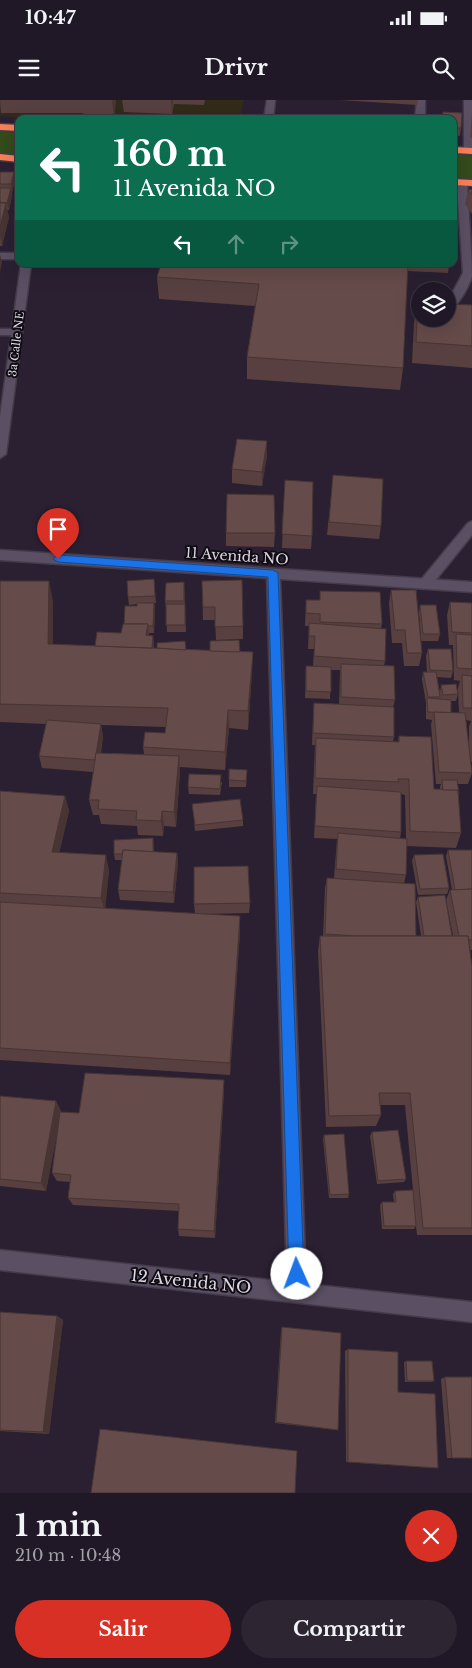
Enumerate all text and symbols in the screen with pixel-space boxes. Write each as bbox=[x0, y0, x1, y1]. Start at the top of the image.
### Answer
text: 10:47 bbox=[25, 6, 75, 29]
icon: menu bbox=[15, 54, 43, 82]
text: Drivr bbox=[204, 54, 268, 81]
icon: search bbox=[429, 54, 457, 82]
text: 160 m bbox=[113, 132, 226, 175]
icon: left bbox=[30, 135, 95, 200]
text: 11 Avenida NO bbox=[113, 175, 275, 202]
icon: left bbox=[169, 230, 197, 258]
icon: ahead bbox=[222, 230, 250, 258]
icon: right bbox=[275, 230, 303, 258]
map controls bbox=[411, 282, 456, 327]
button: layers bbox=[411, 282, 456, 327]
street label: 3a Calle NE bbox=[5, 311, 27, 377]
pin bbox=[37, 508, 79, 559]
icon: arrive bbox=[44, 515, 72, 543]
street label: 11 Avenida NO bbox=[185, 543, 289, 569]
position arrow bbox=[270, 1247, 322, 1299]
street label: 12 Avenida NO bbox=[130, 1265, 252, 1297]
text: 1 min bbox=[15, 1507, 102, 1544]
button: close bbox=[405, 1510, 457, 1562]
text: 210 m · 10:48 bbox=[15, 1545, 121, 1565]
button: Salir bbox=[15, 1600, 231, 1658]
button: Compartir bbox=[241, 1600, 457, 1658]

